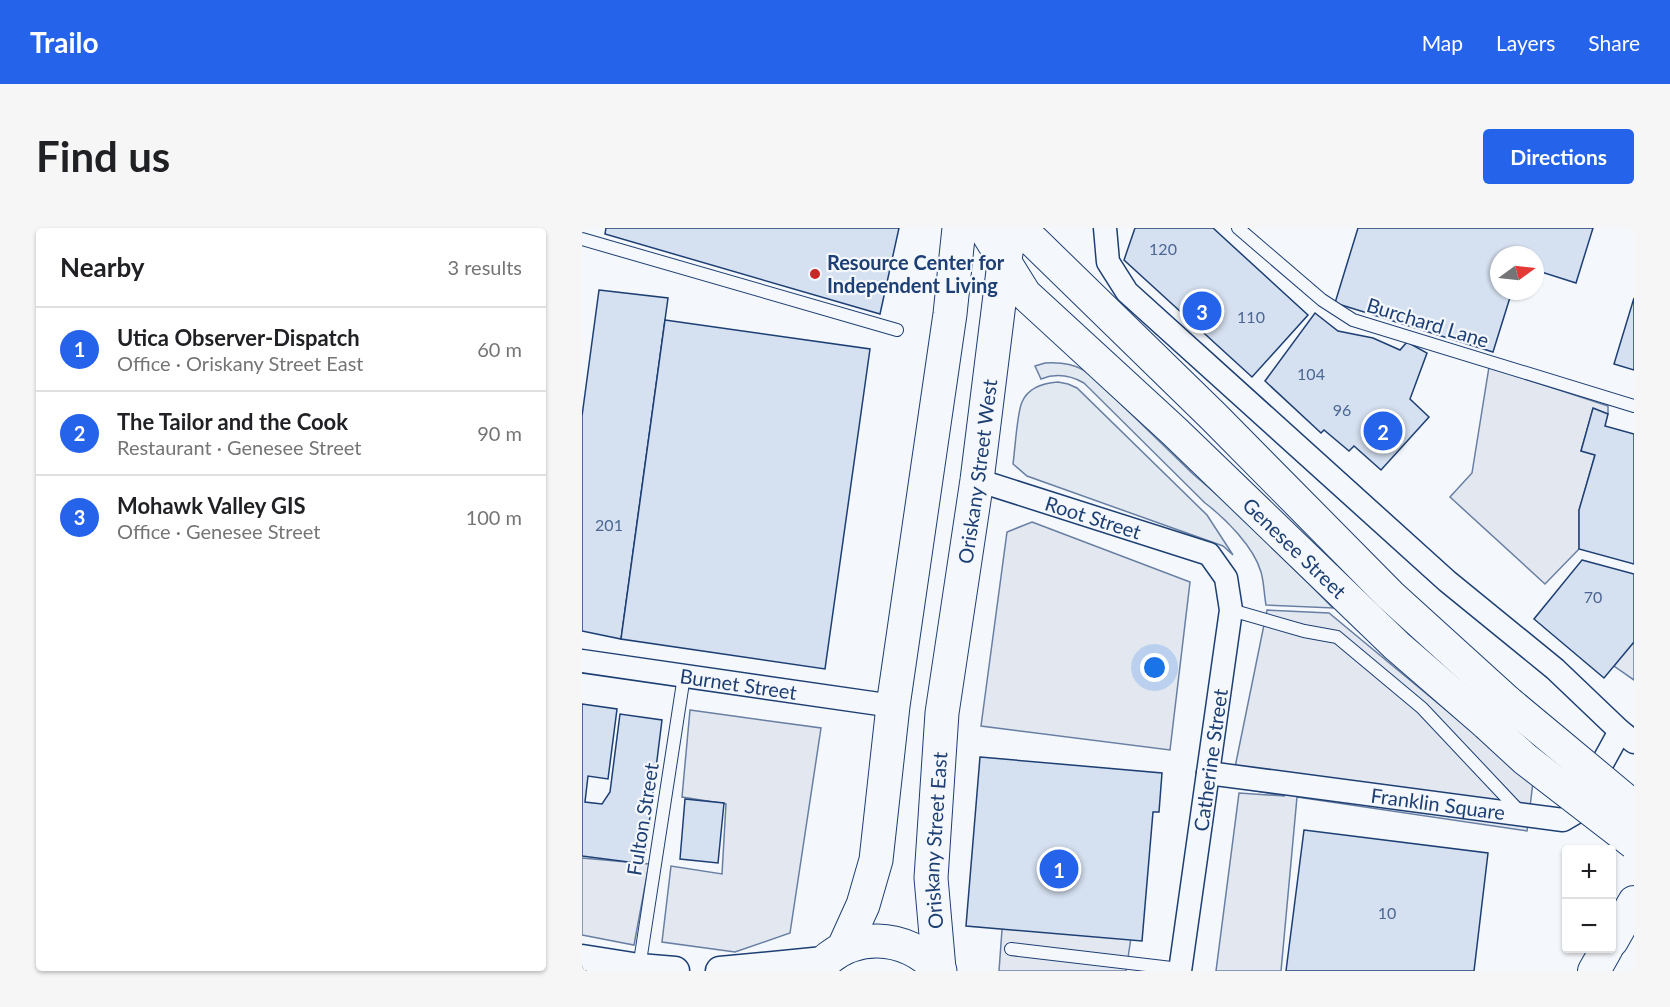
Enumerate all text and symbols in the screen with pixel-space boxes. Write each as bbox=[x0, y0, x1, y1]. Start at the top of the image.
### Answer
text: Trailo bbox=[30, 25, 99, 59]
text: Map bbox=[1422, 30, 1463, 55]
text: Layers bbox=[1496, 30, 1555, 55]
text: Share bbox=[1588, 30, 1640, 55]
button: Directions bbox=[1483, 129, 1634, 184]
text: Find us bbox=[36, 131, 170, 181]
house number: 120 bbox=[1149, 239, 1177, 258]
north arrow bbox=[1490, 246, 1544, 300]
place label: Resource Center for Independent Living bbox=[827, 250, 1005, 297]
text: Nearby bbox=[60, 251, 145, 283]
text: 3 results bbox=[447, 255, 522, 279]
marker: Resource Center for Independent Living bbox=[808, 267, 822, 281]
pin: 3 bbox=[1182, 288, 1222, 334]
street label: Burchard Lane bbox=[1364, 292, 1492, 352]
house number: 110 bbox=[1237, 307, 1265, 326]
text: Utica Observer-Dispatch bbox=[117, 324, 360, 351]
text: 1 bbox=[74, 337, 85, 361]
text: 60 m bbox=[477, 337, 522, 361]
text: Office · Oriskany Street East bbox=[117, 351, 364, 375]
house number: 104 bbox=[1297, 364, 1325, 383]
street label: Oriskany Street West bbox=[953, 378, 1001, 565]
house number: 96 bbox=[1333, 400, 1351, 419]
text: The Tailor and the Cook bbox=[117, 408, 348, 435]
pin: 2 bbox=[1364, 408, 1402, 454]
text: 2 bbox=[74, 421, 85, 445]
text: 90 m bbox=[477, 421, 522, 445]
text: Restaurant · Genesee Street bbox=[117, 435, 361, 459]
street label: Root Street bbox=[1042, 491, 1144, 544]
text: Mohawk Valley GIS bbox=[117, 492, 306, 519]
street label: Genesee Street bbox=[1238, 492, 1352, 603]
text: 3 bbox=[74, 505, 85, 529]
text: 100 m bbox=[466, 505, 522, 529]
house number: 201 bbox=[595, 515, 623, 534]
text: Office · Genesee Street bbox=[117, 519, 320, 543]
house number: 70 bbox=[1584, 587, 1602, 606]
your location bbox=[1140, 653, 1169, 682]
street label: Burnet Street bbox=[678, 663, 798, 704]
street label: Catherine Street bbox=[1188, 687, 1232, 833]
street label: Oriskany Street East bbox=[919, 751, 951, 930]
street label: Fulton Street bbox=[621, 761, 663, 877]
street label: Franklin Square bbox=[1369, 783, 1507, 824]
map controls bbox=[1562, 845, 1616, 953]
button: + bbox=[1562, 845, 1616, 899]
pin: 1 bbox=[1040, 846, 1078, 892]
button: − bbox=[1562, 899, 1616, 953]
house number: 10 bbox=[1378, 903, 1396, 922]

